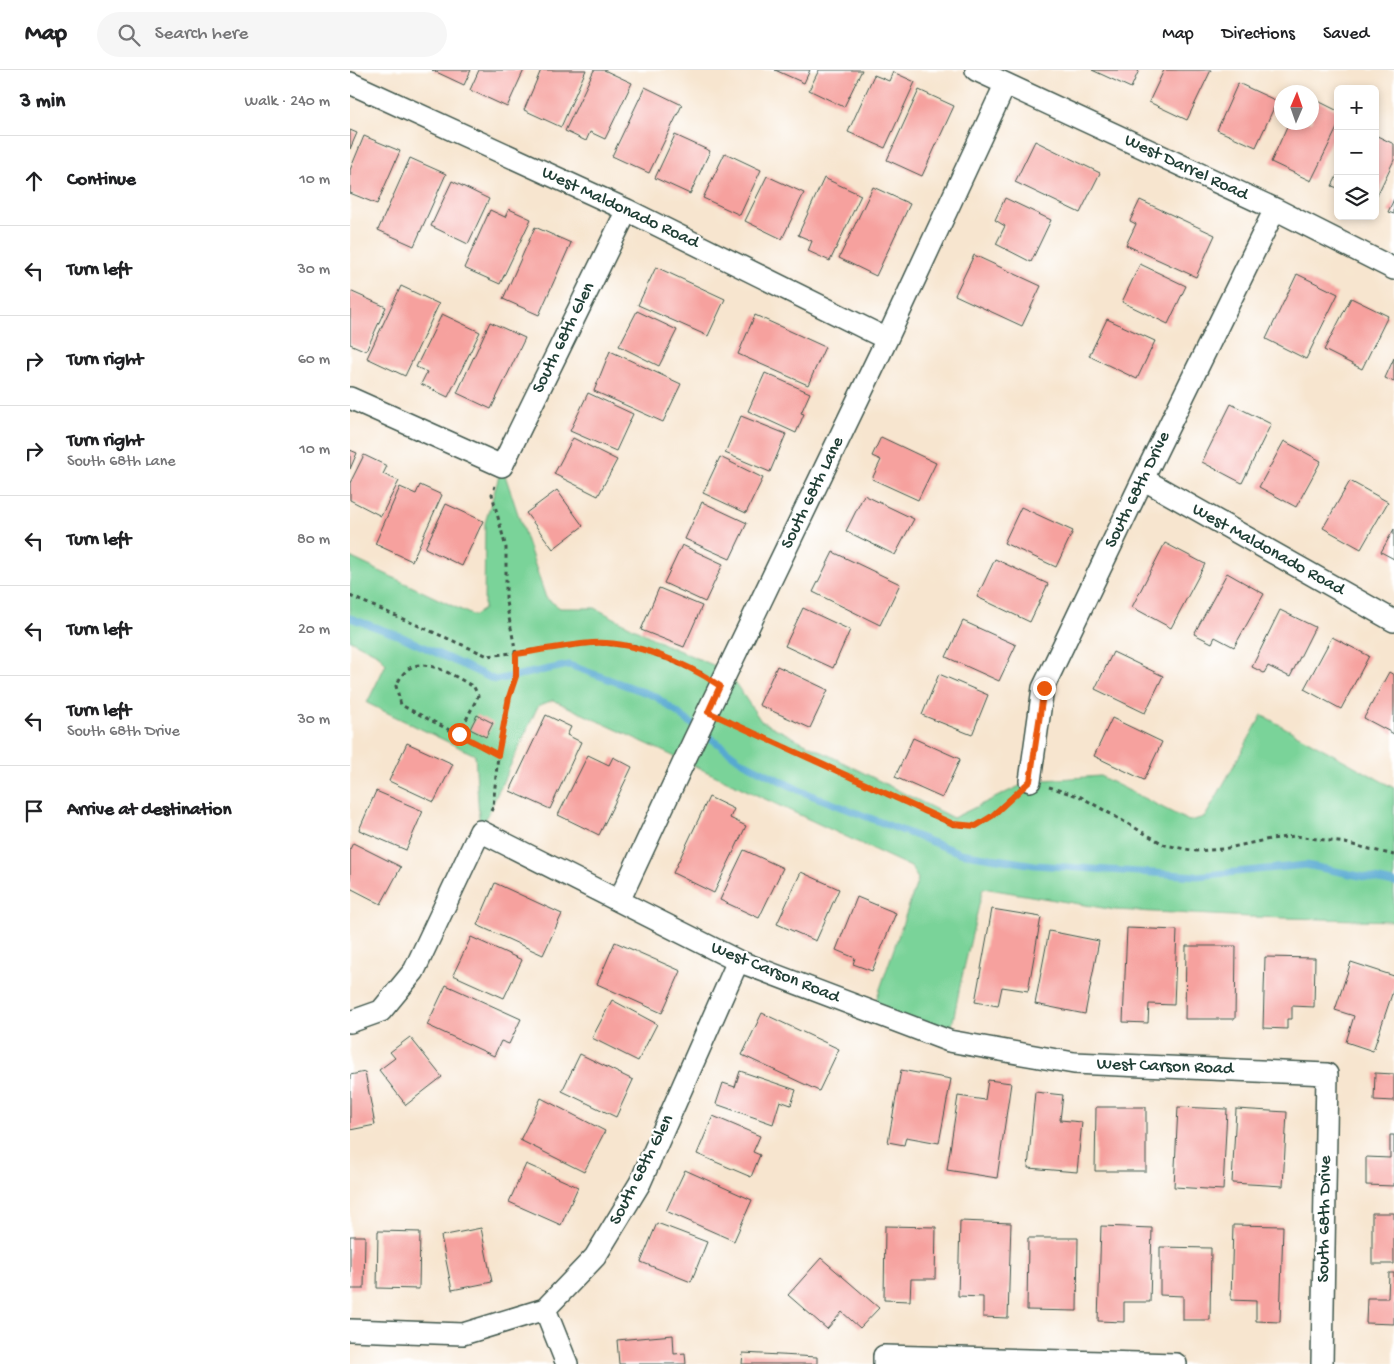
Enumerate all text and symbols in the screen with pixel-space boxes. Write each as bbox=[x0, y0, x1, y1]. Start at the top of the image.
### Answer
search box bbox=[97, 12, 447, 57]
text: Map bbox=[25, 20, 67, 49]
icon: search bbox=[115, 21, 143, 49]
text: Search here bbox=[155, 23, 248, 46]
text: Map bbox=[1162, 24, 1194, 45]
text: Directions bbox=[1222, 24, 1295, 45]
text: Saved bbox=[1323, 24, 1369, 45]
north arrow bbox=[1274, 85, 1319, 130]
map controls bbox=[1334, 85, 1379, 220]
button: + bbox=[1334, 85, 1379, 130]
text: 3 min bbox=[20, 90, 65, 115]
text: Walk · 240 m bbox=[245, 93, 330, 112]
street label: West Darrel Road bbox=[1121, 130, 1253, 206]
button: − bbox=[1334, 130, 1379, 175]
street label: West Maldonado Road bbox=[538, 162, 703, 254]
icon: ahead bbox=[20, 167, 48, 195]
text: Continue bbox=[67, 169, 136, 192]
text: 10 m bbox=[299, 171, 330, 190]
button: layers bbox=[1334, 175, 1379, 220]
icon: left bbox=[20, 257, 48, 285]
text: Turn left bbox=[67, 259, 131, 282]
text: 30 m bbox=[297, 261, 330, 280]
street label: South 68th Glen bbox=[528, 279, 600, 397]
icon: right bbox=[20, 347, 48, 375]
text: Turn right bbox=[67, 349, 143, 372]
text: 60 m bbox=[298, 351, 330, 370]
street label: South 68th Drive bbox=[1101, 428, 1176, 552]
text: Turn right bbox=[67, 430, 143, 453]
street label: South 68th Lane bbox=[777, 433, 850, 552]
icon: right bbox=[20, 437, 48, 465]
text: 10 m bbox=[299, 441, 330, 460]
text: South 68th Lane bbox=[67, 453, 176, 472]
street label: West Maldonado Road bbox=[1188, 499, 1349, 601]
icon: left bbox=[20, 527, 48, 555]
text: Turn left bbox=[67, 529, 131, 552]
text: 80 m bbox=[297, 531, 330, 550]
icon: left bbox=[20, 617, 48, 645]
text: Turn left bbox=[67, 619, 131, 642]
text: 20 m bbox=[298, 621, 330, 640]
route end bbox=[1033, 677, 1056, 700]
text: Turn left bbox=[67, 700, 131, 723]
icon: left bbox=[20, 707, 48, 735]
text: 30 m bbox=[297, 711, 330, 730]
text: South 68th Drive bbox=[67, 723, 180, 742]
route start bbox=[448, 723, 471, 746]
icon: arrive bbox=[20, 797, 48, 825]
text: Arrive at destination bbox=[67, 799, 231, 822]
street label: West Carson Road bbox=[708, 938, 844, 1009]
street label: West Carson Road bbox=[1096, 1054, 1235, 1080]
street label: South 68th Glen bbox=[605, 1111, 679, 1229]
street label: South 68th Drive bbox=[1313, 1155, 1337, 1283]

